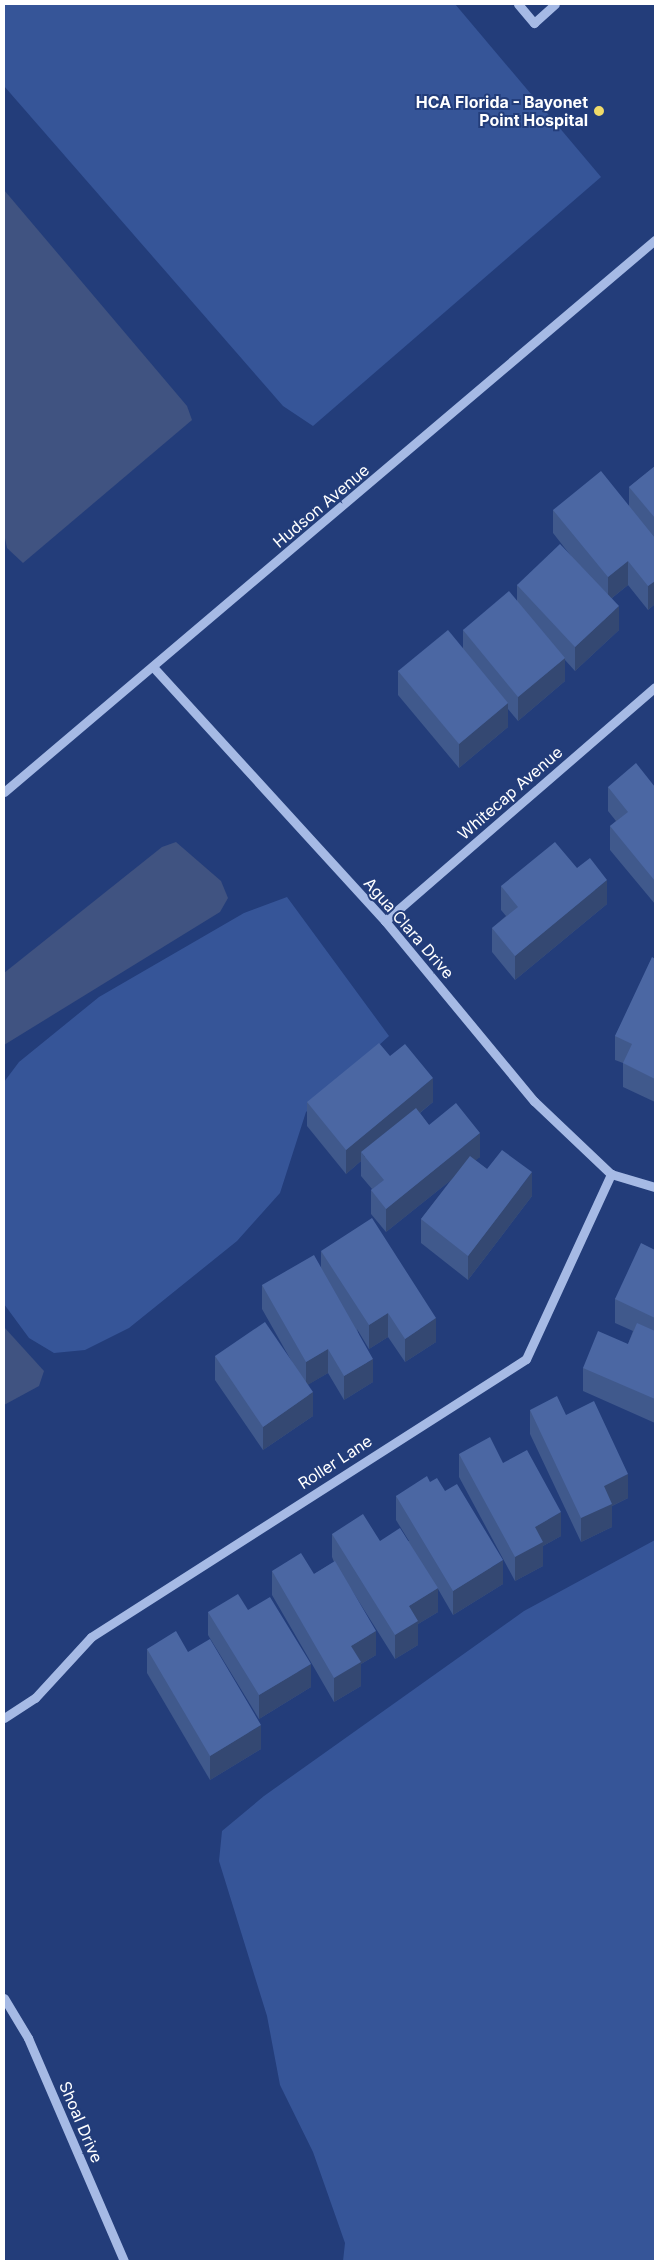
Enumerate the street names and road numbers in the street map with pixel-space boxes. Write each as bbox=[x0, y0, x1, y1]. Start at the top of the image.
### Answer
street label: Hudson Avenue bbox=[269, 460, 373, 552]
street label: Whitecap Avenue bbox=[454, 742, 566, 844]
street label: Agua Clara Drive bbox=[360, 874, 458, 982]
street label: Roller Lane bbox=[295, 1431, 375, 1493]
street label: Shoal Drive bbox=[55, 2078, 107, 2166]

